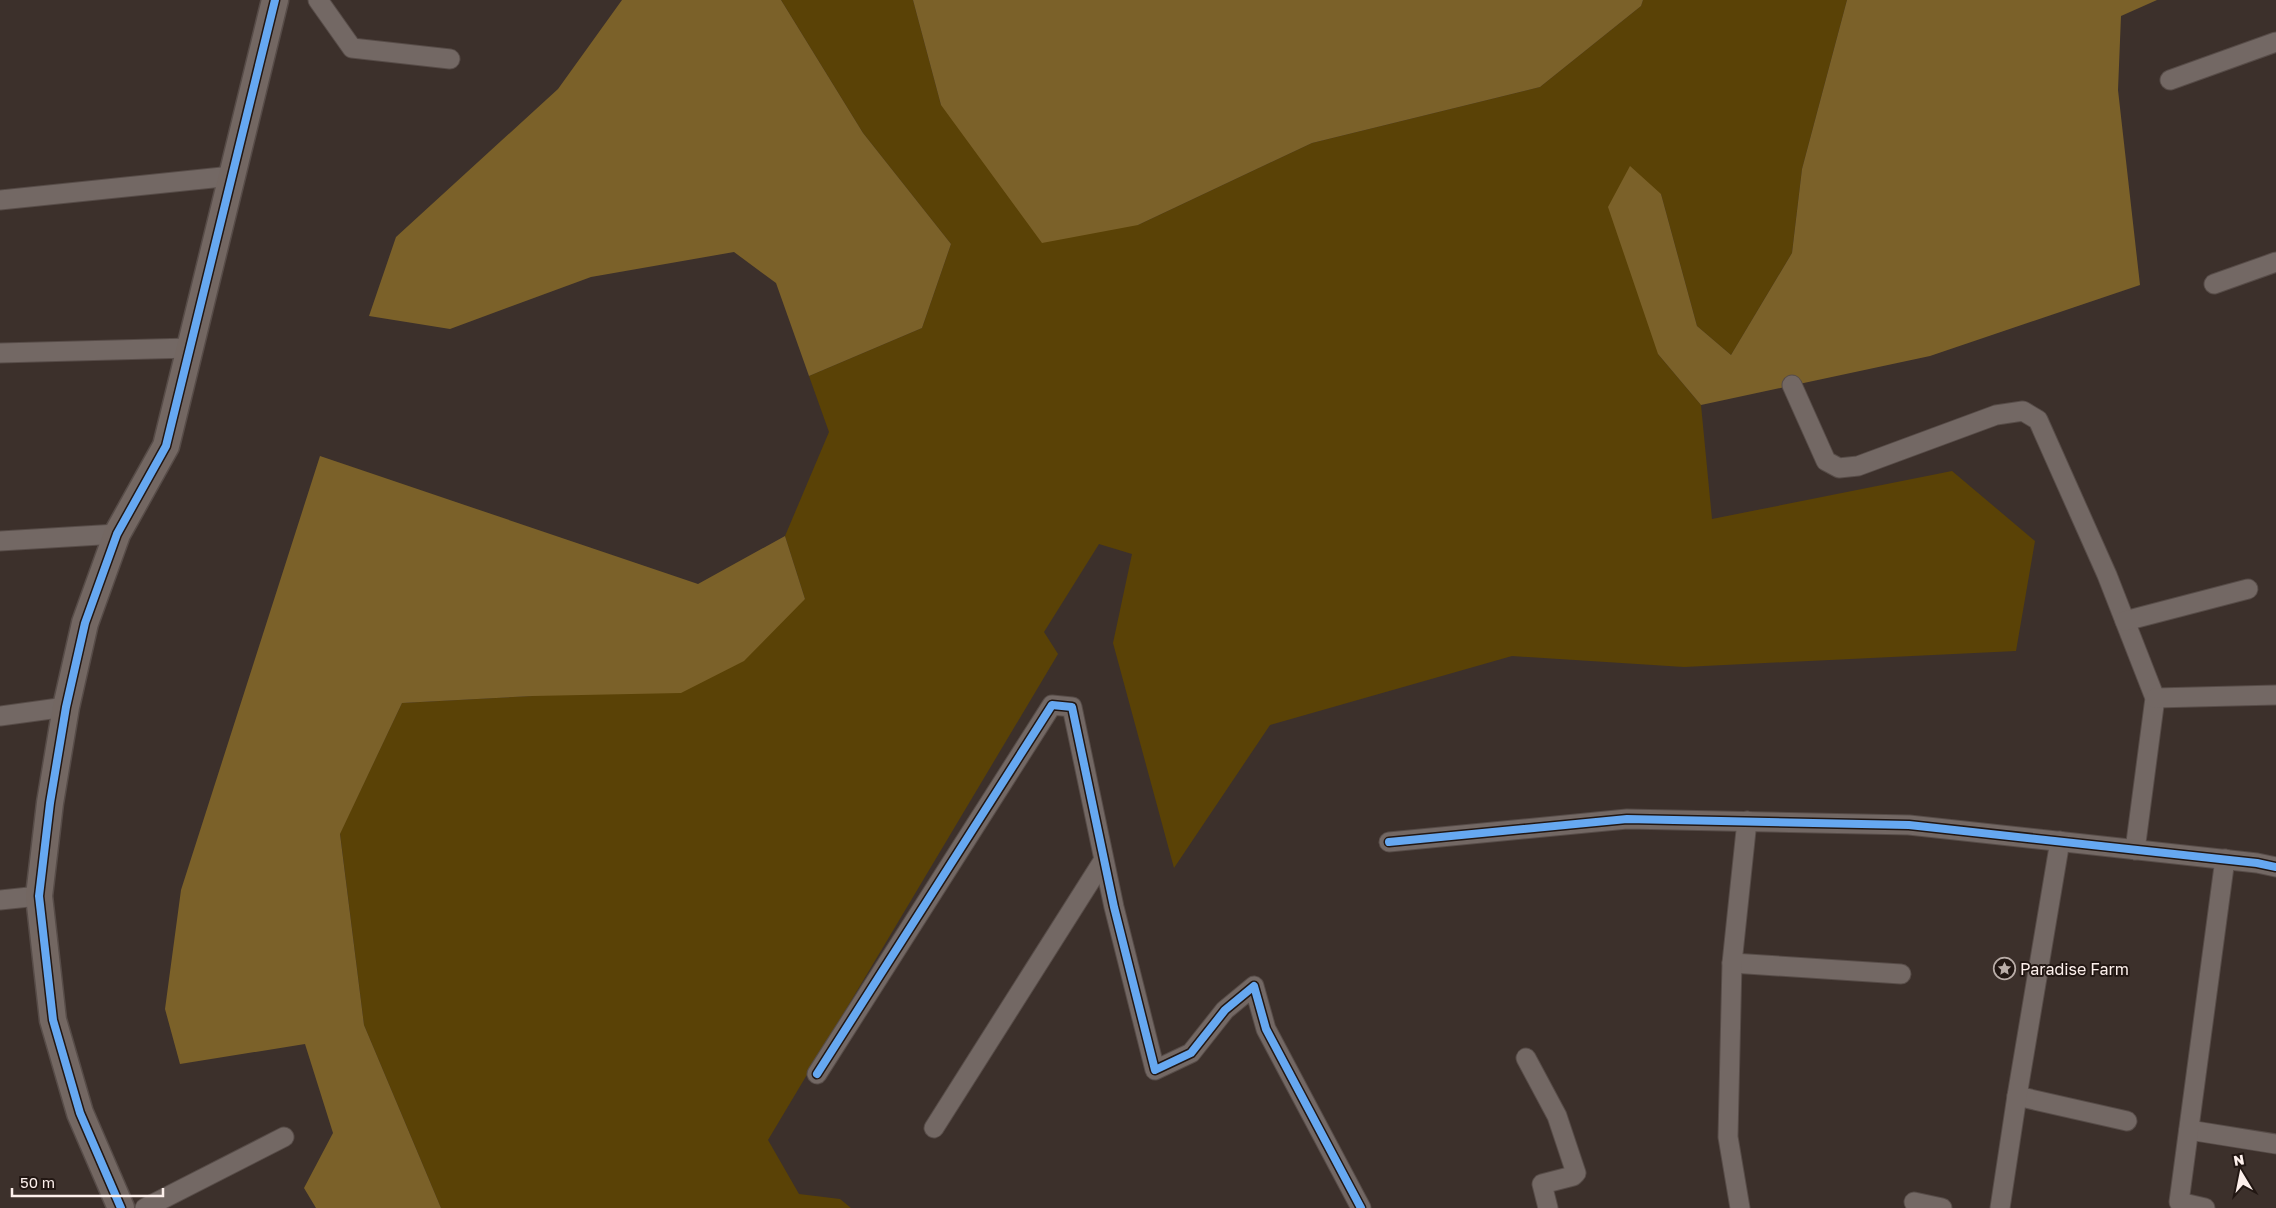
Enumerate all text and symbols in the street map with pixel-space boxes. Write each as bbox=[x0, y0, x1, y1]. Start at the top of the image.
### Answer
place icon: Paradise Farm bbox=[1992, 957, 2016, 981]
place label: Paradise Farm bbox=[2020, 959, 2129, 979]
north arrow bbox=[2216, 1148, 2266, 1198]
text: N bbox=[2232, 1150, 2245, 1169]
scale bar bbox=[12, 1166, 164, 1198]
text: 50 m bbox=[20, 1173, 55, 1191]

